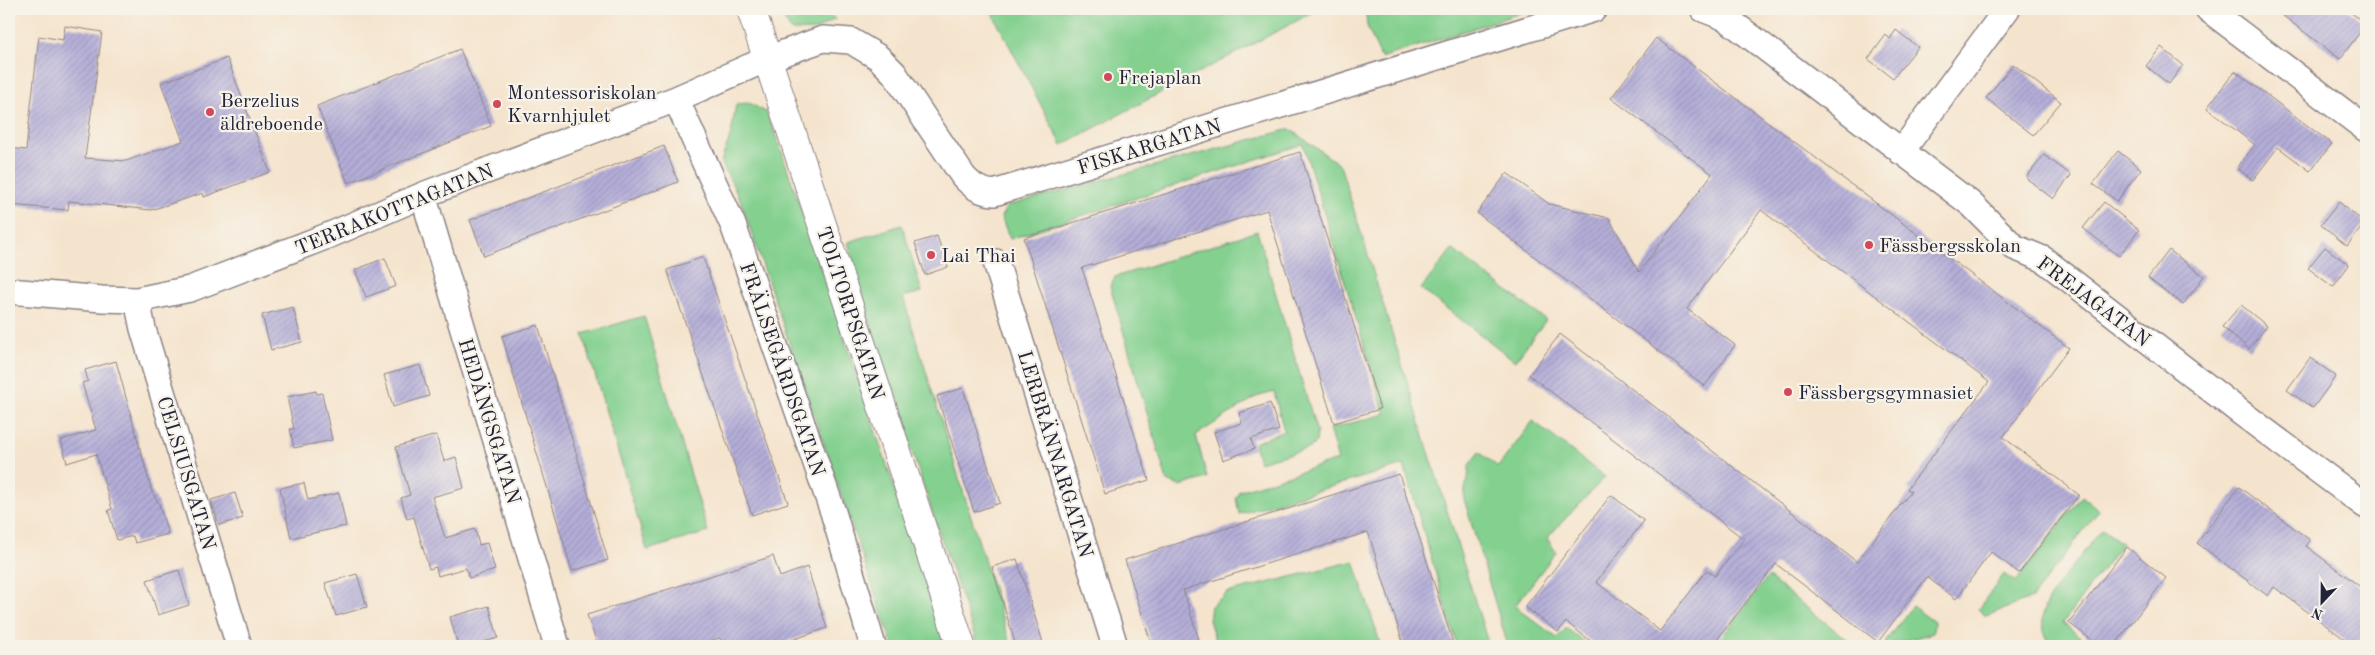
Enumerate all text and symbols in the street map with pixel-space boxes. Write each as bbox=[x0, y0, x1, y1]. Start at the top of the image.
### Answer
place label: Frejaplan bbox=[1118, 69, 1202, 89]
marker: Frejaplan bbox=[1102, 71, 1114, 83]
place label: Montessoriskolan Kvarnhjulet bbox=[507, 84, 657, 127]
place label: Berzelius äldreboende bbox=[220, 92, 323, 135]
marker: Montessoriskolan Kvarnhjulet bbox=[491, 98, 503, 110]
marker: Berzelius äldreboende bbox=[204, 106, 216, 118]
street label: FISKARGATAN bbox=[1075, 117, 1224, 179]
street label: TERRAKOTTAGATAN bbox=[293, 162, 497, 260]
street label: TOLTORPSGATAN bbox=[812, 224, 887, 403]
place label: Fässbergsskolan bbox=[1879, 237, 2021, 257]
marker: Fässbergsskolan bbox=[1863, 239, 1875, 251]
place label: Lai Thai bbox=[941, 247, 1016, 267]
marker: Lai Thai bbox=[925, 249, 937, 261]
street label: FREJAGATAN bbox=[2032, 254, 2153, 352]
street label: FRÄLSEGÅRDSGATAN bbox=[735, 259, 831, 479]
street label: HEDÄNGSGATAN bbox=[453, 336, 525, 507]
street label: LERBRÄNNARGATAN bbox=[1013, 348, 1097, 560]
place label: Fässbergsgymnasiet bbox=[1798, 384, 1973, 404]
marker: Fässbergsgymnasiet bbox=[1782, 386, 1794, 398]
street label: CELSIUSGATAN bbox=[152, 394, 218, 553]
north arrow bbox=[2298, 578, 2348, 628]
text: N bbox=[2310, 605, 2325, 622]

